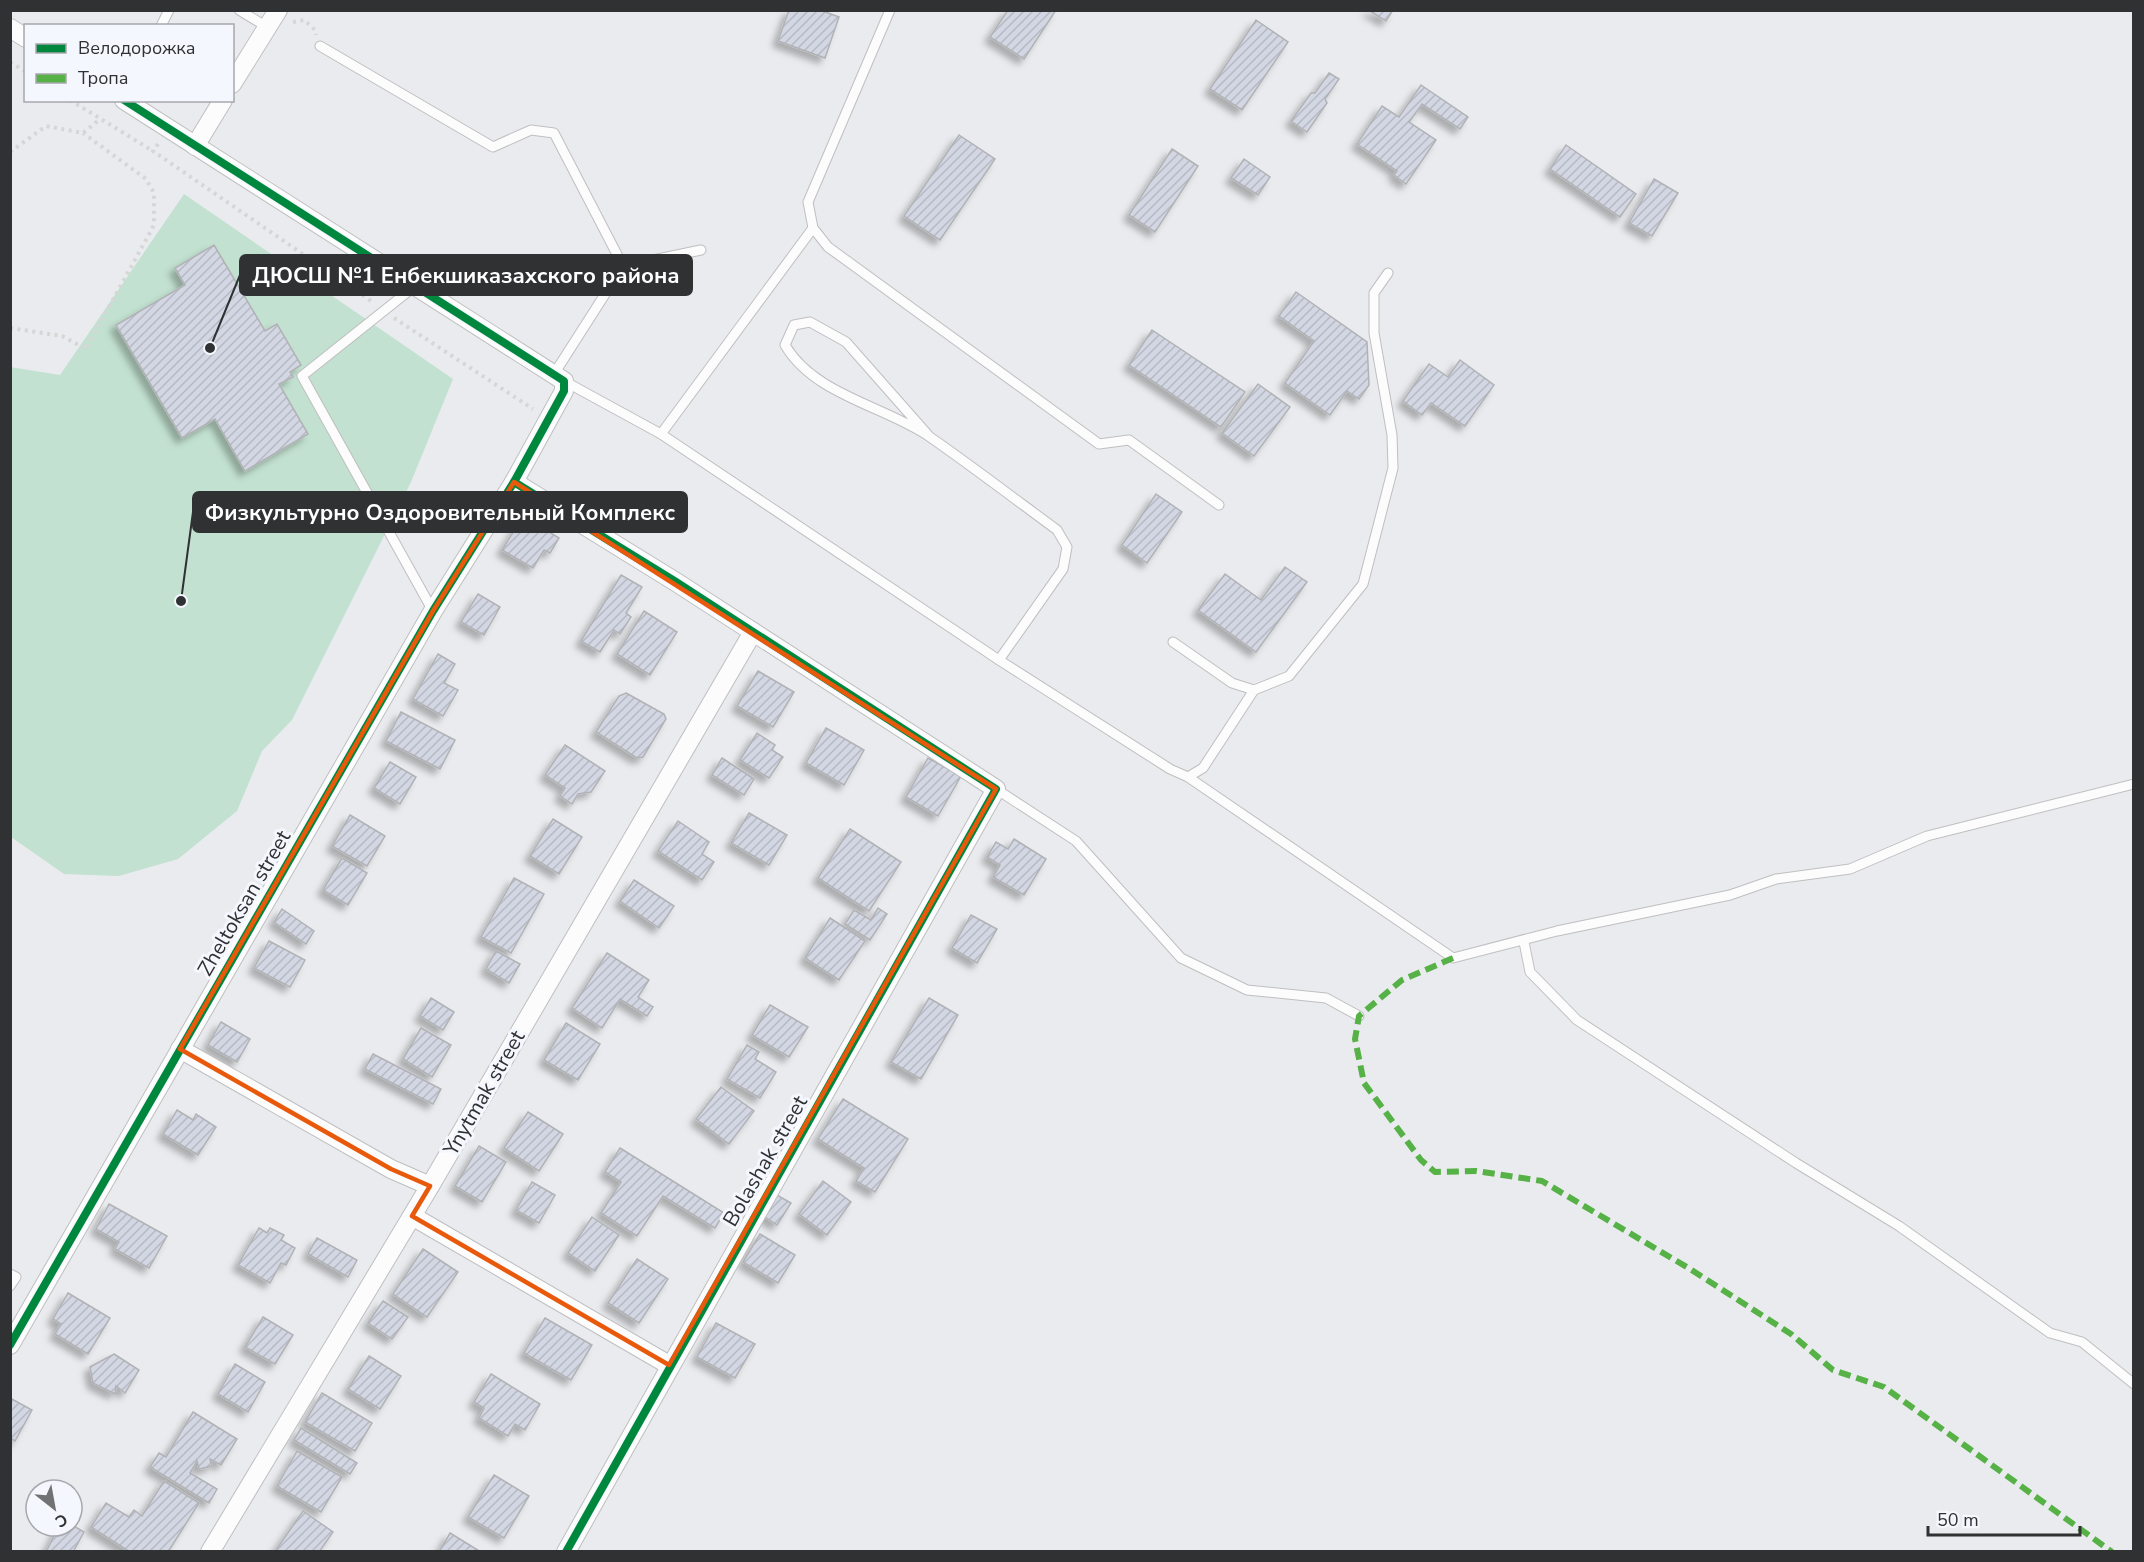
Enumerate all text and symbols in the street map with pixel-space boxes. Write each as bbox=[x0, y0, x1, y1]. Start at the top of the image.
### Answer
legend bbox=[24, 24, 234, 102]
text: Велодорожка bbox=[78, 36, 195, 60]
text: Тропа bbox=[78, 66, 129, 90]
callout: ДЮСШ №1 Енбекшиказахского района bbox=[240, 255, 692, 295]
text: ДЮСШ №1 Енбекшиказахского района bbox=[252, 261, 680, 291]
callout: Физкультурно Оздоровительный Комплекс bbox=[193, 492, 687, 532]
text: Физкультурно Оздоровительный Комплекс bbox=[205, 498, 675, 528]
street label: Zheltoksan street bbox=[191, 825, 297, 981]
street label: Ynytmak street bbox=[436, 1025, 532, 1162]
street label: Bolashak street bbox=[716, 1090, 814, 1232]
north arrow bbox=[24, 1478, 84, 1538]
scale bar bbox=[1928, 1499, 2080, 1537]
text: С bbox=[51, 1508, 72, 1532]
text: 50 m bbox=[1937, 1508, 1979, 1532]

